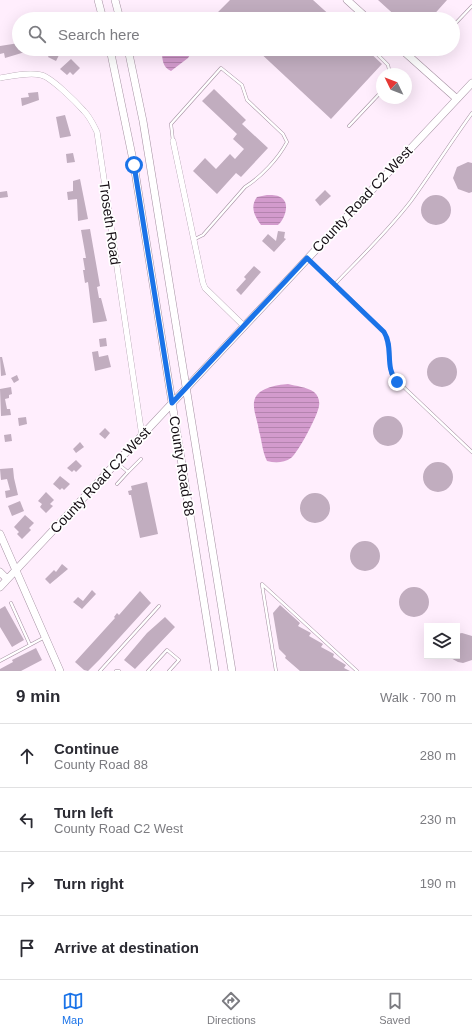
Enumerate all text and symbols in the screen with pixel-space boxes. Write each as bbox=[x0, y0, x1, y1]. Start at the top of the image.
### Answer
search box bbox=[12, 12, 460, 56]
icon: search bbox=[26, 23, 48, 45]
text: Search here bbox=[58, 26, 140, 43]
north arrow bbox=[376, 68, 412, 104]
street label: County Road C2 West bbox=[309, 143, 415, 255]
route start bbox=[125, 156, 143, 174]
street label: Troseth Road bbox=[96, 180, 124, 266]
route end bbox=[388, 373, 406, 391]
street label: County Road 88 bbox=[166, 415, 198, 517]
street label: County Road C2 West bbox=[47, 424, 153, 536]
map controls bbox=[424, 623, 460, 659]
button: layers bbox=[424, 623, 460, 659]
text: 9 min bbox=[16, 687, 60, 706]
text: Walk · 700 m bbox=[380, 690, 456, 705]
text: Continue bbox=[54, 740, 119, 757]
icon: ahead bbox=[16, 745, 38, 767]
text: 280 m bbox=[420, 748, 456, 763]
text: County Road 88 bbox=[54, 757, 148, 772]
text: Turn left bbox=[54, 804, 113, 821]
icon: left bbox=[16, 809, 38, 831]
text: 230 m bbox=[420, 812, 456, 827]
text: County Road C2 West bbox=[54, 821, 183, 836]
icon: right bbox=[16, 873, 38, 895]
text: Turn right bbox=[54, 875, 124, 892]
text: 190 m bbox=[420, 876, 456, 891]
icon: arrive bbox=[16, 937, 38, 959]
text: Arrive at destination bbox=[54, 939, 199, 956]
tab: Map bbox=[62, 990, 84, 1026]
tab: Directions bbox=[207, 990, 256, 1026]
tab: Saved bbox=[379, 990, 410, 1026]

